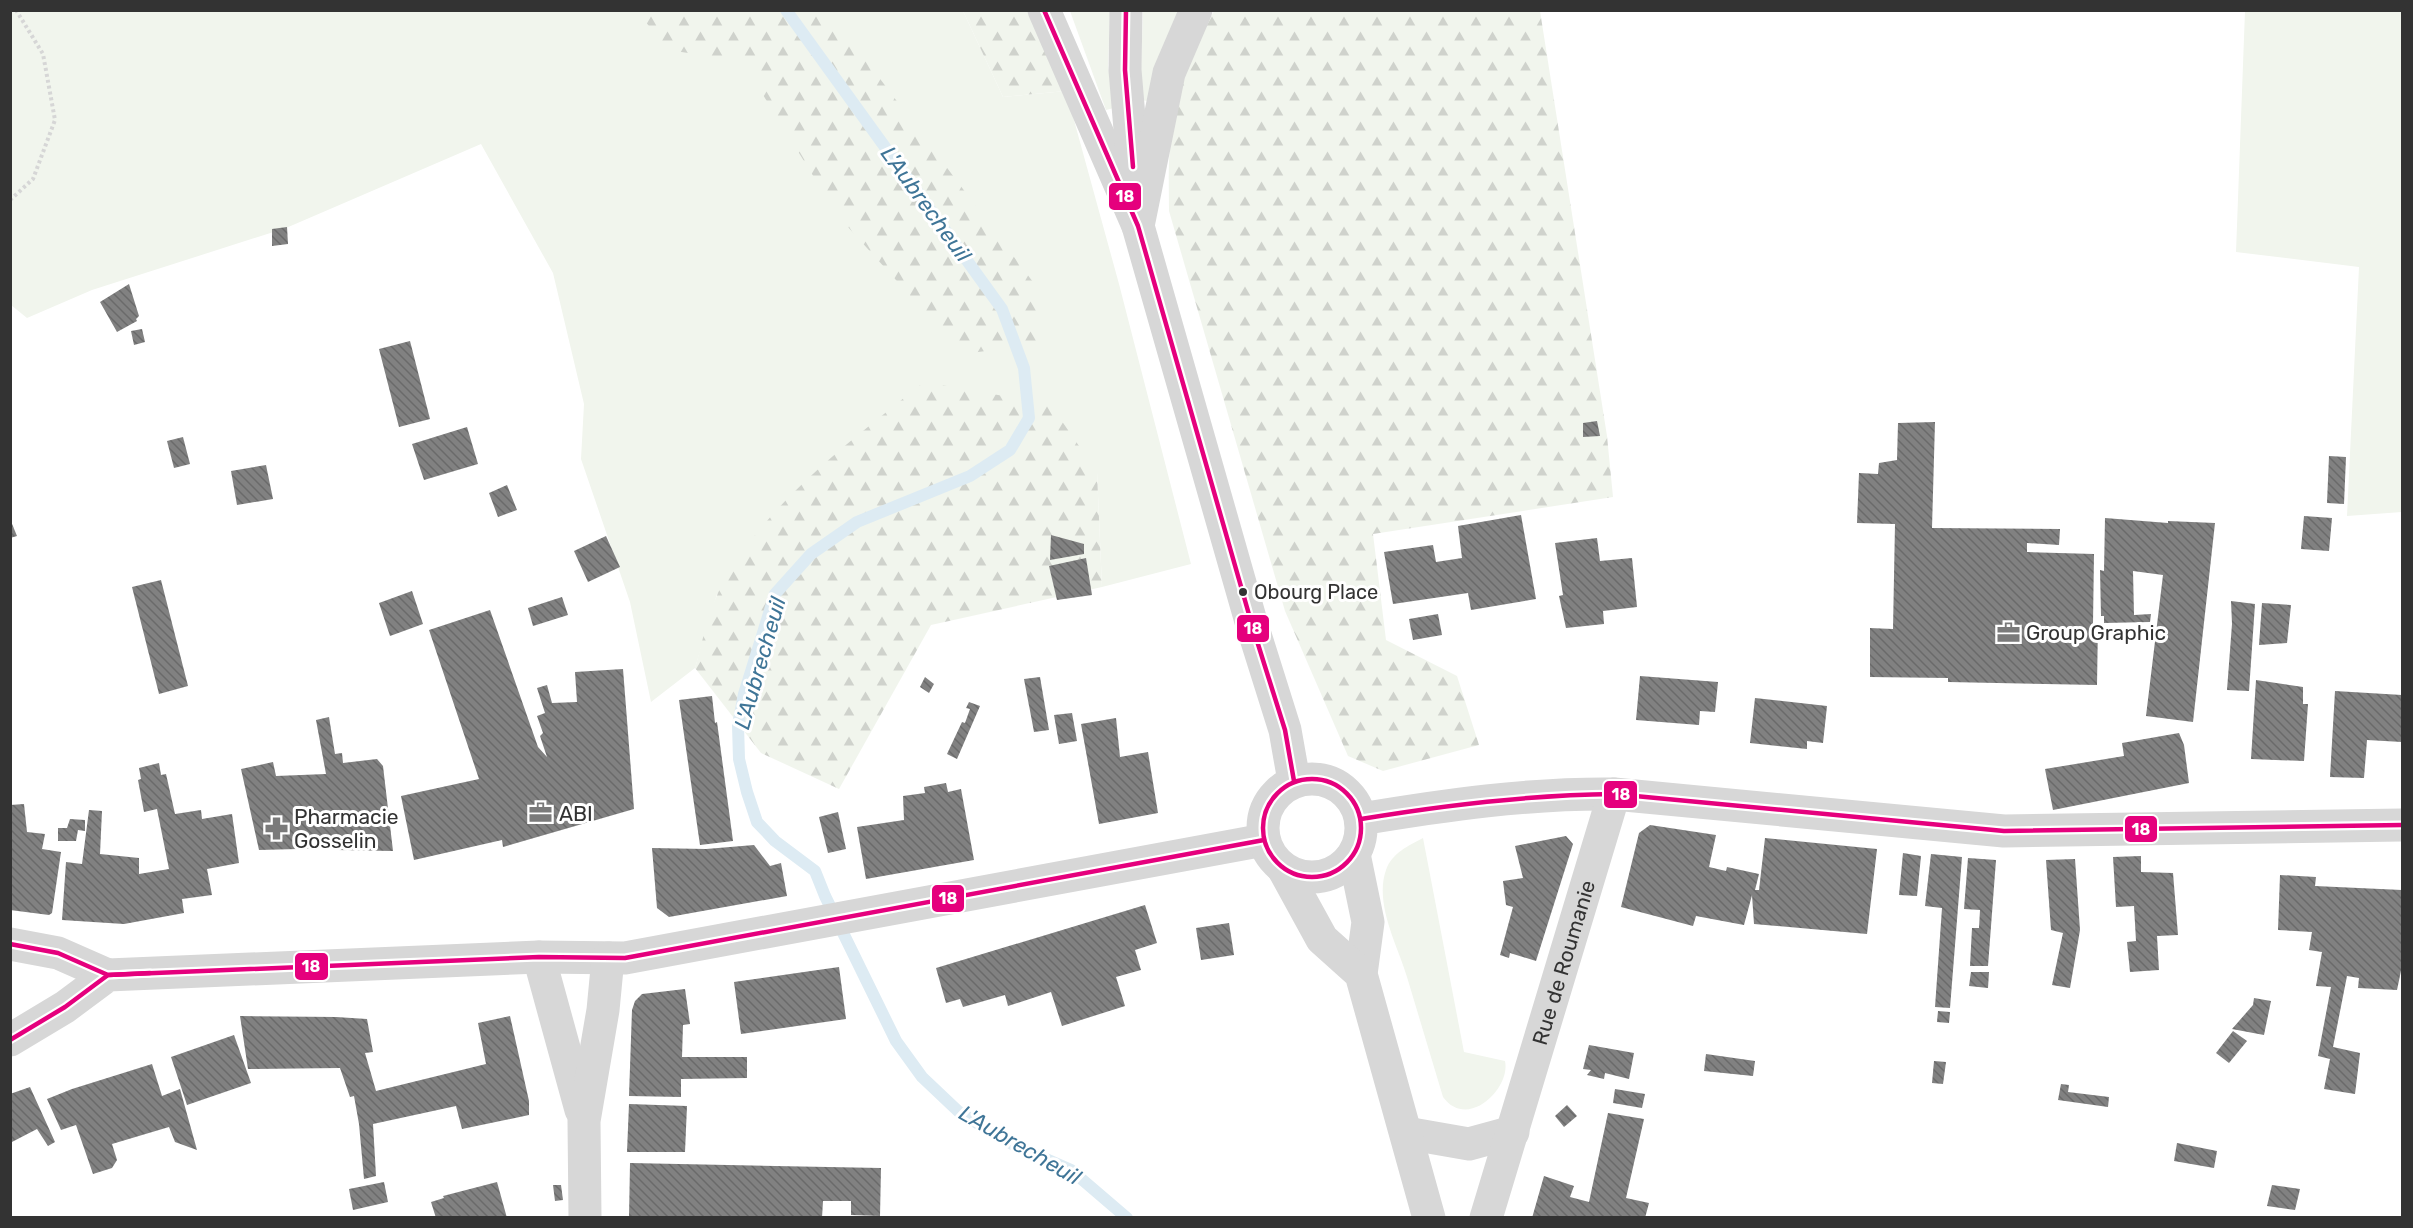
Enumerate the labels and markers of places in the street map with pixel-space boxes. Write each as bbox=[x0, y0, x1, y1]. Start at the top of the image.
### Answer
place label: Obourg Place bbox=[1254, 580, 1378, 604]
marker: Obourg Place bbox=[1237, 586, 1249, 598]
office icon: Group Graphic bbox=[1995, 619, 2021, 645]
place label: Group Graphic bbox=[2026, 620, 2166, 645]
office icon: ABI bbox=[528, 800, 554, 826]
place label: ABI bbox=[559, 801, 593, 826]
place label: Pharmacie Gosselin bbox=[294, 804, 399, 853]
pharmacy icon: Pharmacie Gosselin bbox=[263, 815, 289, 841]

